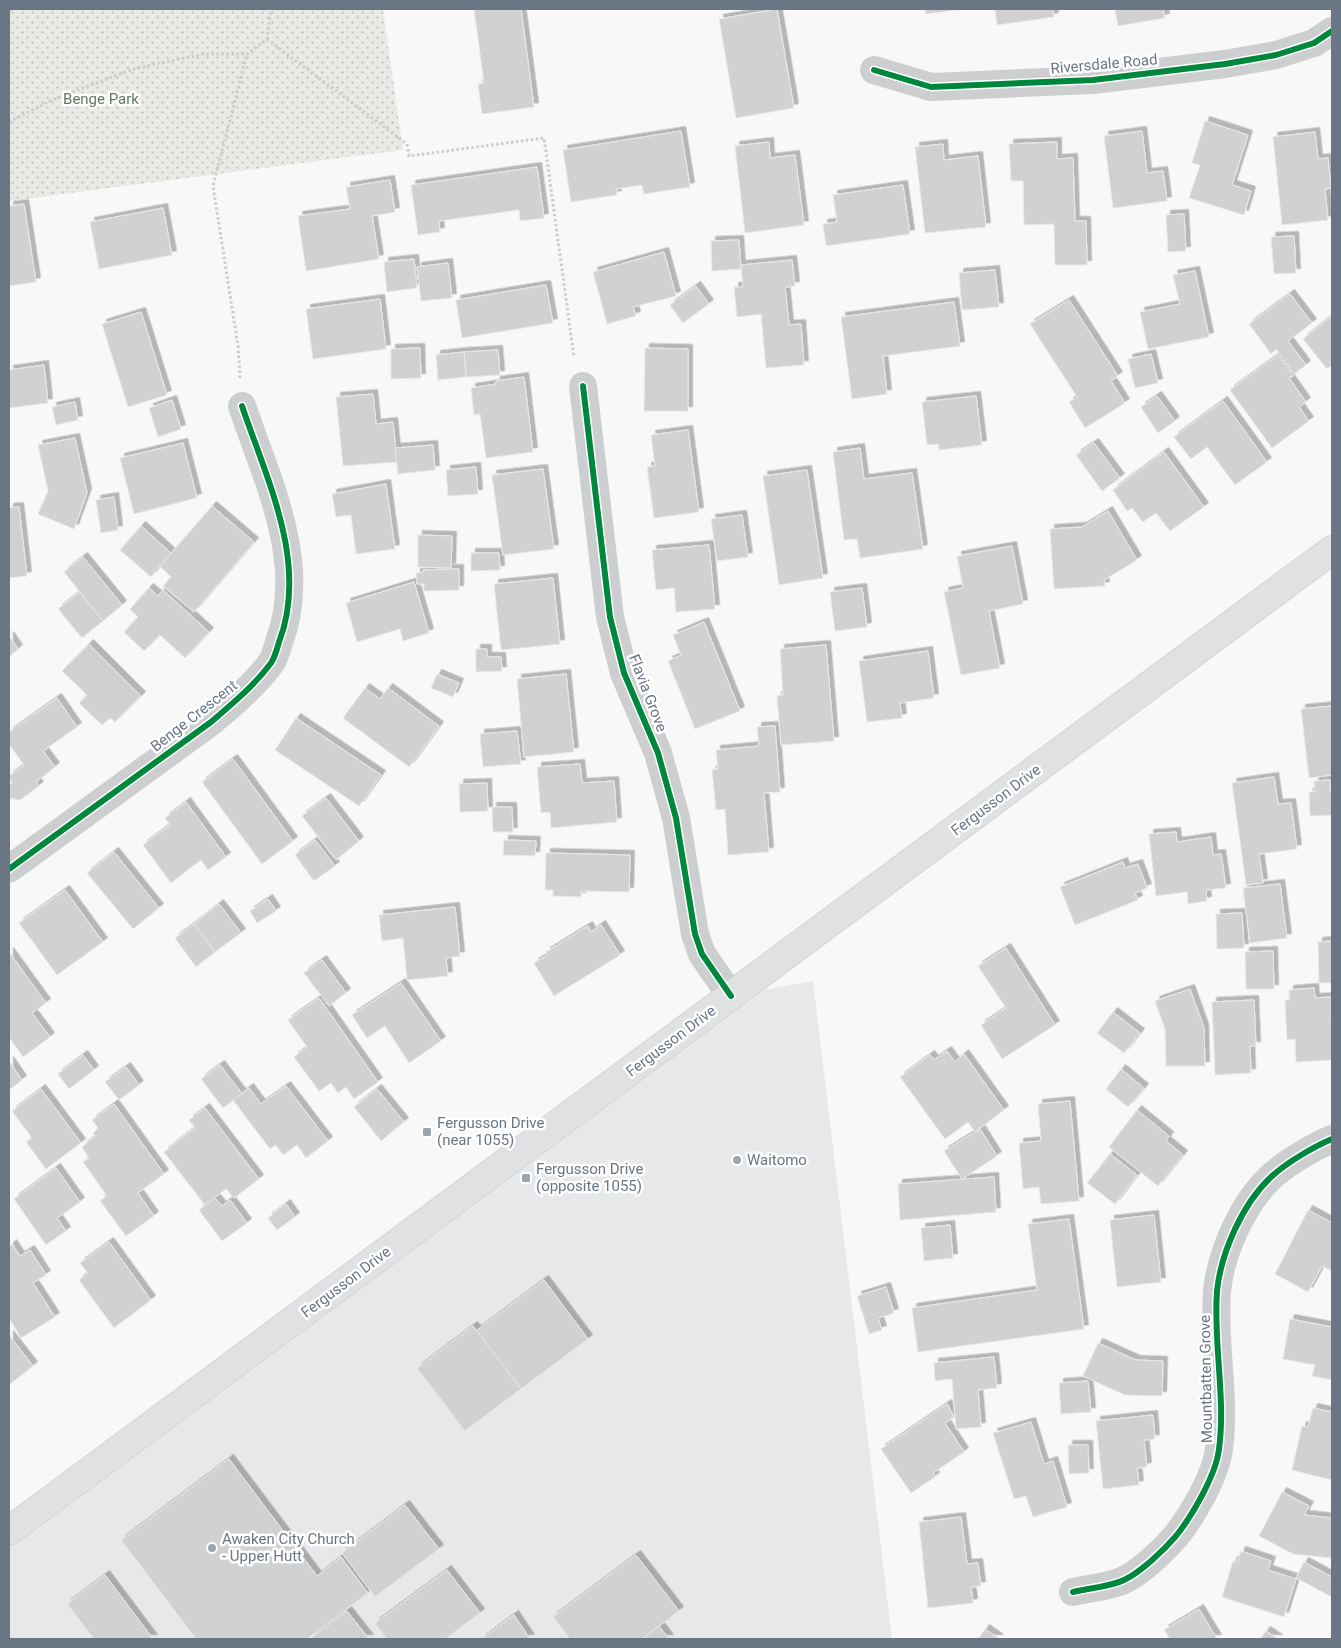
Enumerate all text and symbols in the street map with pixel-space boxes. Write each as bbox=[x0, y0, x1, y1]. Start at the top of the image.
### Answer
street label: Riversdale Road bbox=[1050, 50, 1158, 78]
park label: Benge Park bbox=[63, 90, 139, 108]
street label: Flavia Grove bbox=[625, 652, 671, 734]
street label: Benge Crescent bbox=[147, 677, 241, 755]
street label: Fergusson Drive bbox=[948, 760, 1044, 840]
street label: Fergusson Drive bbox=[623, 1001, 719, 1081]
place label: Fergusson Drive (near 1055) bbox=[437, 1114, 545, 1149]
marker: Fergusson Drive (near 1055) bbox=[421, 1126, 433, 1138]
place label: Waitomo bbox=[747, 1151, 807, 1169]
marker: Waitomo bbox=[731, 1154, 743, 1166]
place label: Fergusson Drive (opposite 1055) bbox=[536, 1160, 644, 1195]
marker: Fergusson Drive (opposite 1055) bbox=[520, 1172, 532, 1184]
street label: Fergusson Drive bbox=[298, 1242, 394, 1322]
street label: Mountbatten Grove bbox=[1196, 1315, 1216, 1443]
place label: Awaken City Church - Upper Hutt bbox=[222, 1530, 355, 1565]
marker: Awaken City Church - Upper Hutt bbox=[206, 1542, 218, 1554]

